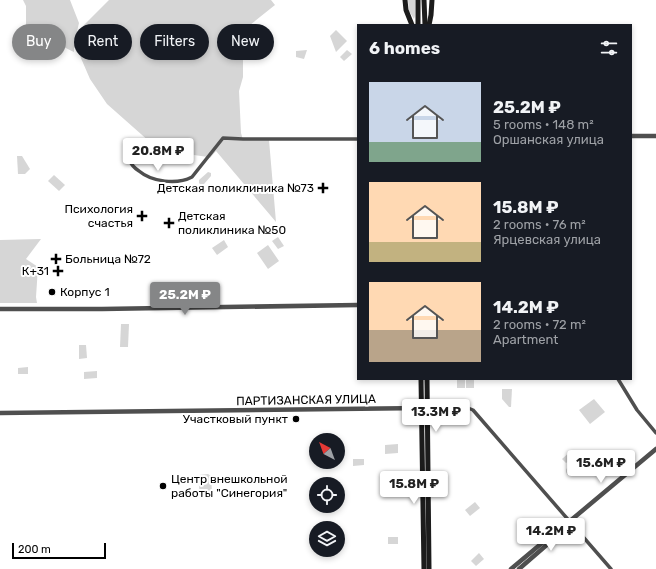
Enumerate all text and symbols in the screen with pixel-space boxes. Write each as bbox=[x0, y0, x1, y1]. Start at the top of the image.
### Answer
chip: Buy bbox=[12, 24, 66, 60]
chip: Rent bbox=[74, 24, 132, 60]
chip: Filters bbox=[140, 24, 209, 60]
chip: New bbox=[217, 24, 274, 60]
icon: filters bbox=[598, 37, 620, 59]
text: 6 homes bbox=[369, 38, 440, 58]
text: 25.2M ₽ bbox=[493, 97, 561, 117]
icon: home bbox=[401, 98, 449, 146]
text: 5 rooms · 148 m² bbox=[493, 117, 594, 132]
text: Оршанская улица bbox=[493, 132, 604, 147]
pin: 20.8M ₽ bbox=[121, 138, 195, 172]
text: 20.8M ₽ bbox=[132, 143, 184, 158]
place label: Детская поликлиника №73 bbox=[157, 181, 314, 195]
marker: Детская поликлиника №73 bbox=[317, 182, 329, 194]
text: 15.8M ₽ bbox=[493, 197, 559, 217]
icon: home bbox=[401, 198, 449, 246]
place label: Психология счастья bbox=[64, 202, 133, 230]
place label: Детская поликлиника №50 bbox=[178, 209, 286, 237]
marker: Психология счастья bbox=[136, 210, 148, 222]
marker: Детская поликлиника №50 bbox=[163, 217, 175, 229]
text: 2 rooms · 76 m² bbox=[493, 217, 586, 232]
text: Ярцевская улица bbox=[493, 232, 601, 247]
place label: Больница №72 bbox=[65, 252, 151, 266]
marker: Больница №72 bbox=[50, 253, 62, 265]
place label: К+31 bbox=[22, 264, 49, 278]
marker: К+31 bbox=[52, 265, 64, 277]
pin: 25.2M ₽ bbox=[148, 282, 222, 316]
place label: Корпус 1 bbox=[60, 285, 110, 299]
marker: Корпус 1 bbox=[47, 287, 57, 297]
text: 25.2M ₽ bbox=[159, 287, 211, 302]
text: 14.2M ₽ bbox=[493, 297, 559, 317]
icon: home bbox=[401, 298, 449, 346]
text: 2 rooms · 72 m² bbox=[493, 317, 586, 332]
text: Apartment bbox=[493, 332, 558, 347]
street label: ПАРТИЗАНСКАЯ УЛИЦА bbox=[236, 392, 376, 408]
pin: 13.3M ₽ bbox=[399, 399, 473, 433]
text: 13.3M ₽ bbox=[411, 404, 461, 419]
place label: Участковый пункт bbox=[183, 412, 288, 426]
marker: Участковый пункт bbox=[291, 414, 301, 424]
north arrow bbox=[309, 433, 345, 469]
map controls bbox=[309, 433, 345, 557]
pin: 15.6M ₽ bbox=[564, 450, 638, 484]
text: 15.6M ₽ bbox=[576, 455, 626, 470]
pin: 15.8M ₽ bbox=[377, 471, 451, 505]
place label: Центр внешкольной работы "Синегория" bbox=[171, 472, 288, 500]
text: 15.8M ₽ bbox=[389, 476, 439, 491]
button: locate bbox=[309, 477, 345, 513]
marker: Центр внешкольной работы "Синегория" bbox=[158, 481, 168, 491]
pin: 14.2M ₽ bbox=[514, 518, 588, 552]
button: layers bbox=[309, 521, 345, 557]
text: 14.2M ₽ bbox=[526, 523, 576, 538]
scale bar bbox=[12, 541, 106, 560]
text: 200 m bbox=[18, 543, 51, 556]

